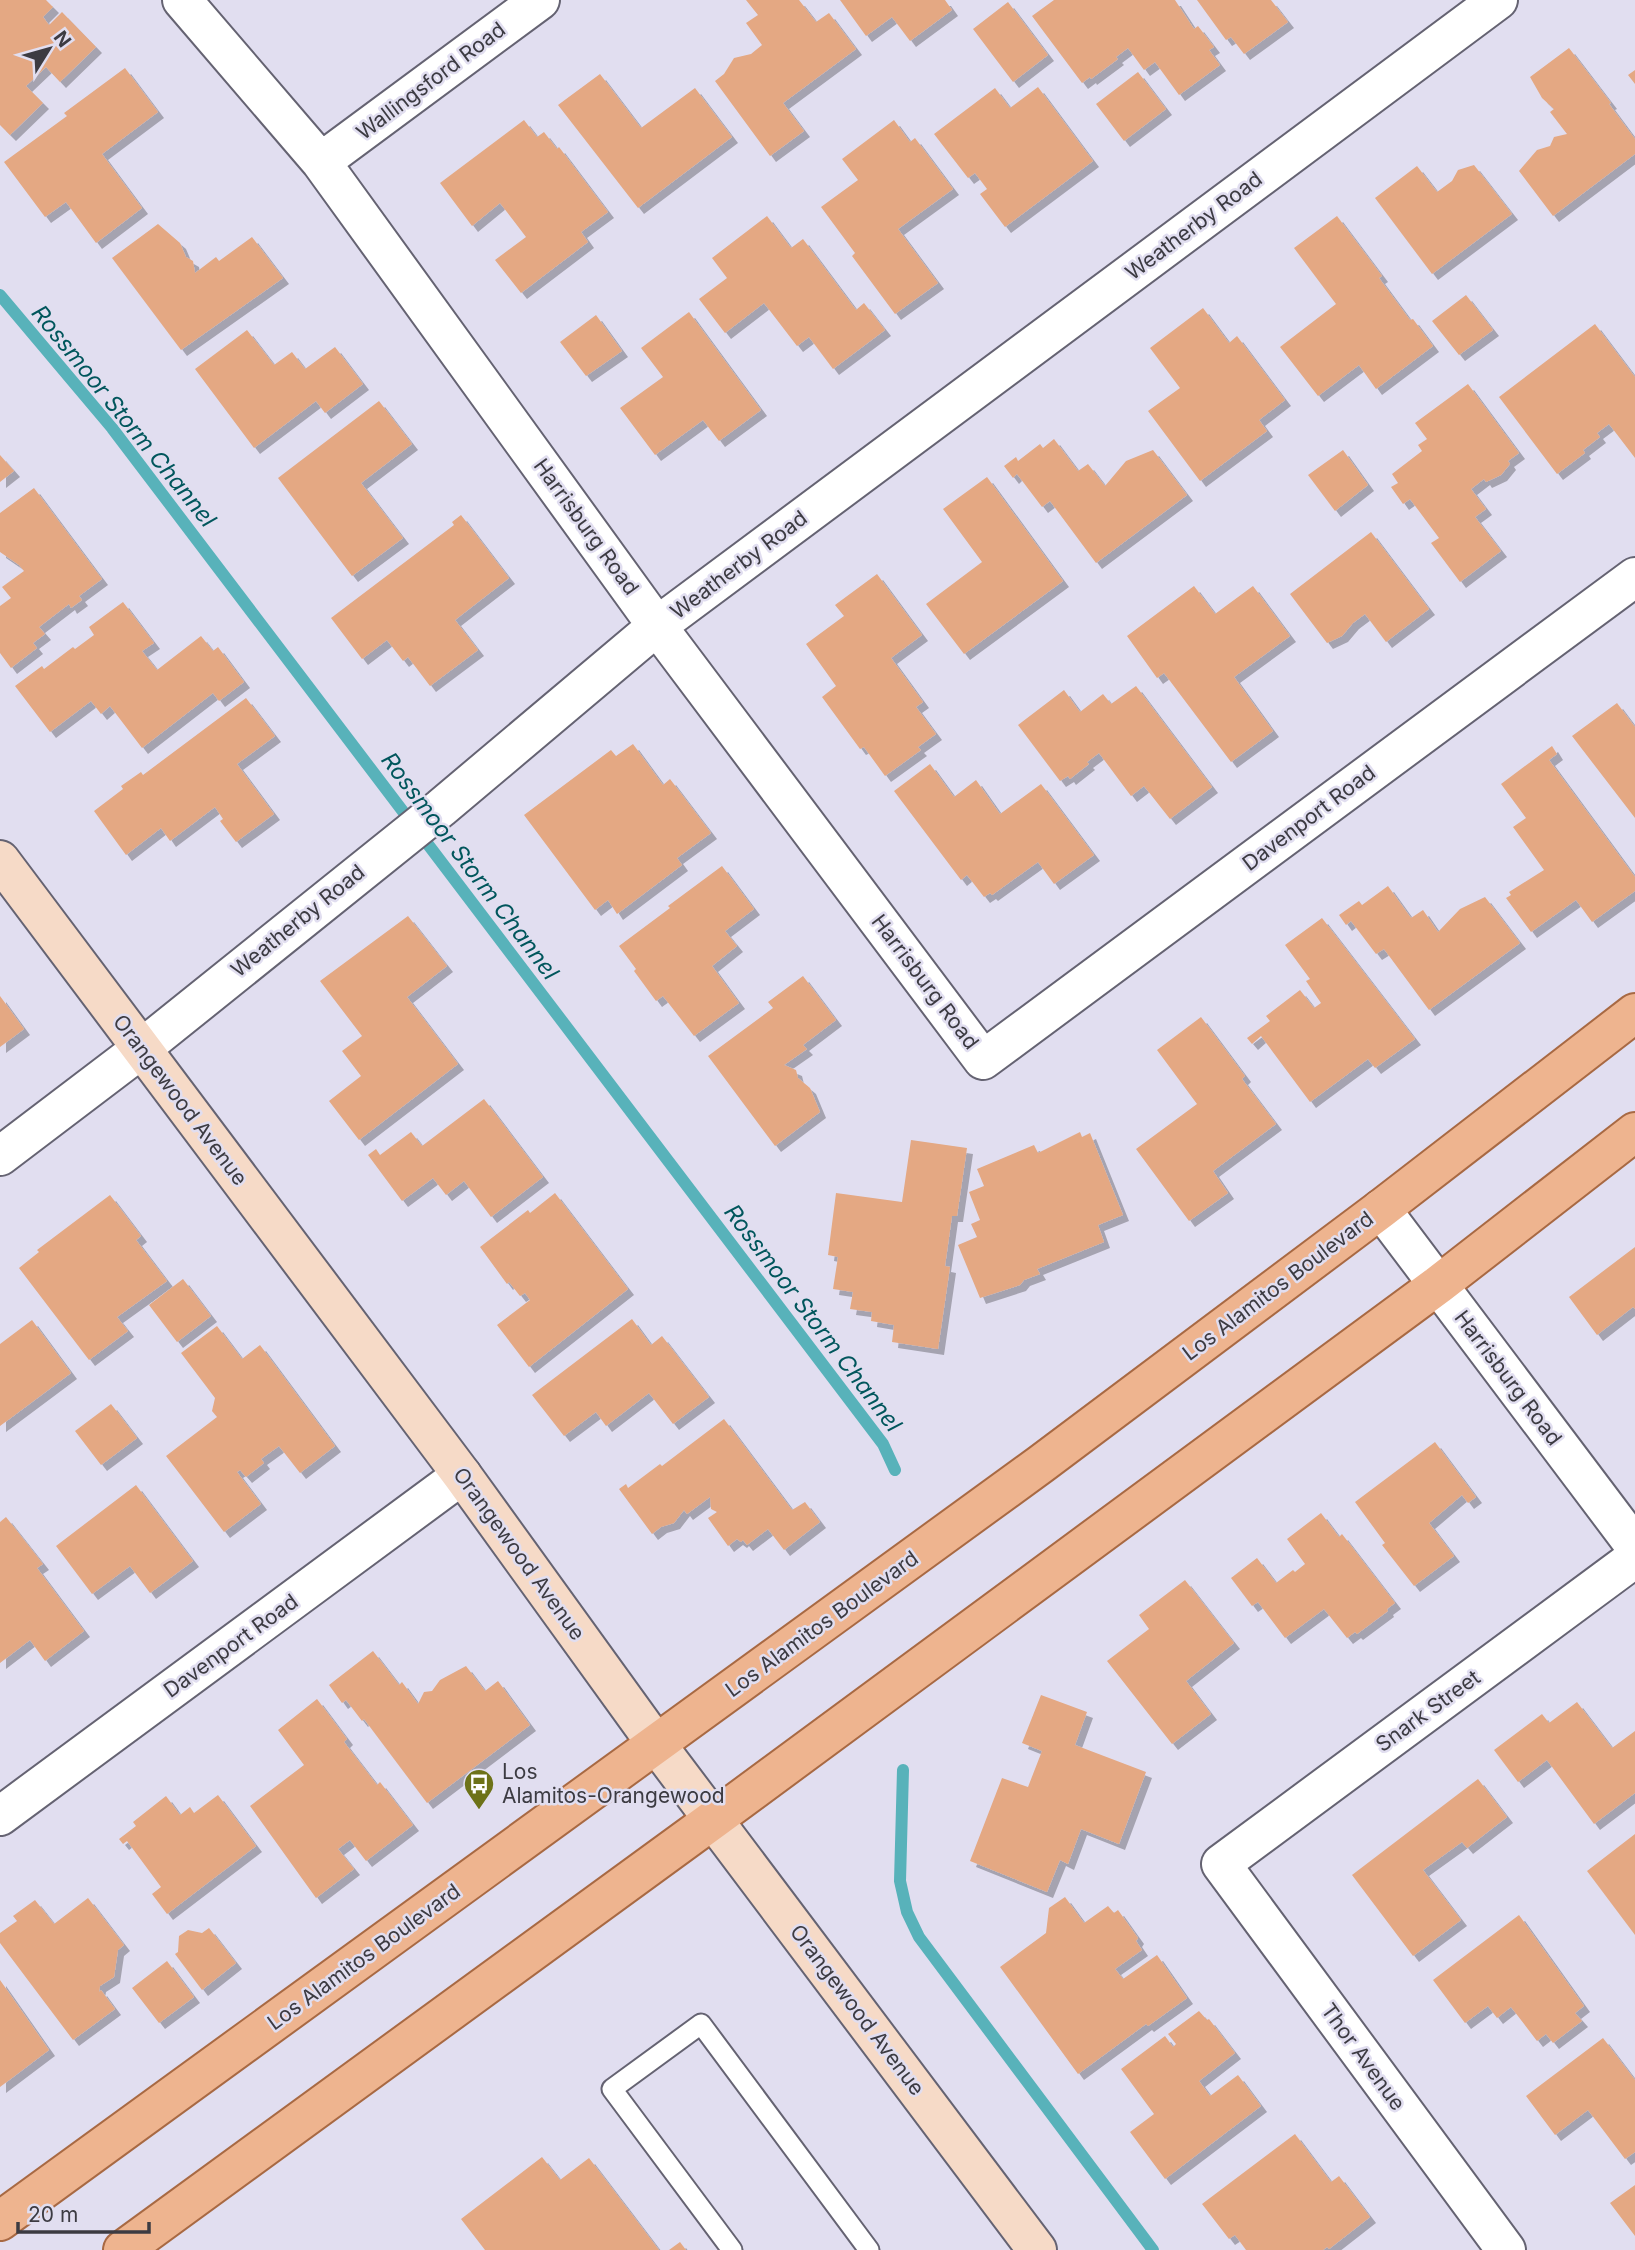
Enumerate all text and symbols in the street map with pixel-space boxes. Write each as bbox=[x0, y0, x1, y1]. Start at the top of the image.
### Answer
north arrow bbox=[14, 14, 84, 84]
street label: Wallingsford Road bbox=[351, 17, 510, 145]
text: N bbox=[49, 26, 76, 52]
street label: Weatherby Road bbox=[1121, 166, 1267, 285]
water label: Rossmoor Storm Channel bbox=[26, 299, 222, 533]
street label: Harrisburg Road bbox=[529, 454, 644, 600]
street label: Weatherby Road bbox=[666, 505, 812, 624]
water label: Rossmoor Storm Channel bbox=[375, 747, 565, 986]
street label: Davenport Road bbox=[1237, 760, 1380, 876]
street label: Weatherby Road bbox=[226, 859, 369, 982]
street label: Harrisburg Road bbox=[867, 909, 984, 1054]
street label: Orangewood Avenue bbox=[108, 1009, 253, 1190]
water label: Rossmoor Storm Channel bbox=[718, 1199, 908, 1438]
street label: Los Alamitos Boulevard bbox=[1177, 1206, 1378, 1365]
street label: Harrisburg Road bbox=[1450, 1305, 1567, 1450]
street label: Orangewood Avenue bbox=[448, 1462, 590, 1645]
street label: Los Alamitos Boulevard bbox=[720, 1545, 923, 1702]
street label: Davenport Road bbox=[159, 1589, 303, 1703]
street label: Snark Street bbox=[1371, 1664, 1485, 1757]
place label: Los Alamitos-Orangewood bbox=[502, 1759, 725, 1808]
bus stop icon: Los Alamitos-Orangewood bbox=[462, 1767, 496, 1811]
street label: Los Alamitos Boulevard bbox=[262, 1878, 465, 2035]
street label: Orangewood Avenue bbox=[785, 1919, 930, 2100]
street label: Thor Avenue bbox=[1316, 1998, 1411, 2115]
scale bar bbox=[18, 2190, 149, 2234]
text: 20 m bbox=[28, 2202, 78, 2227]

